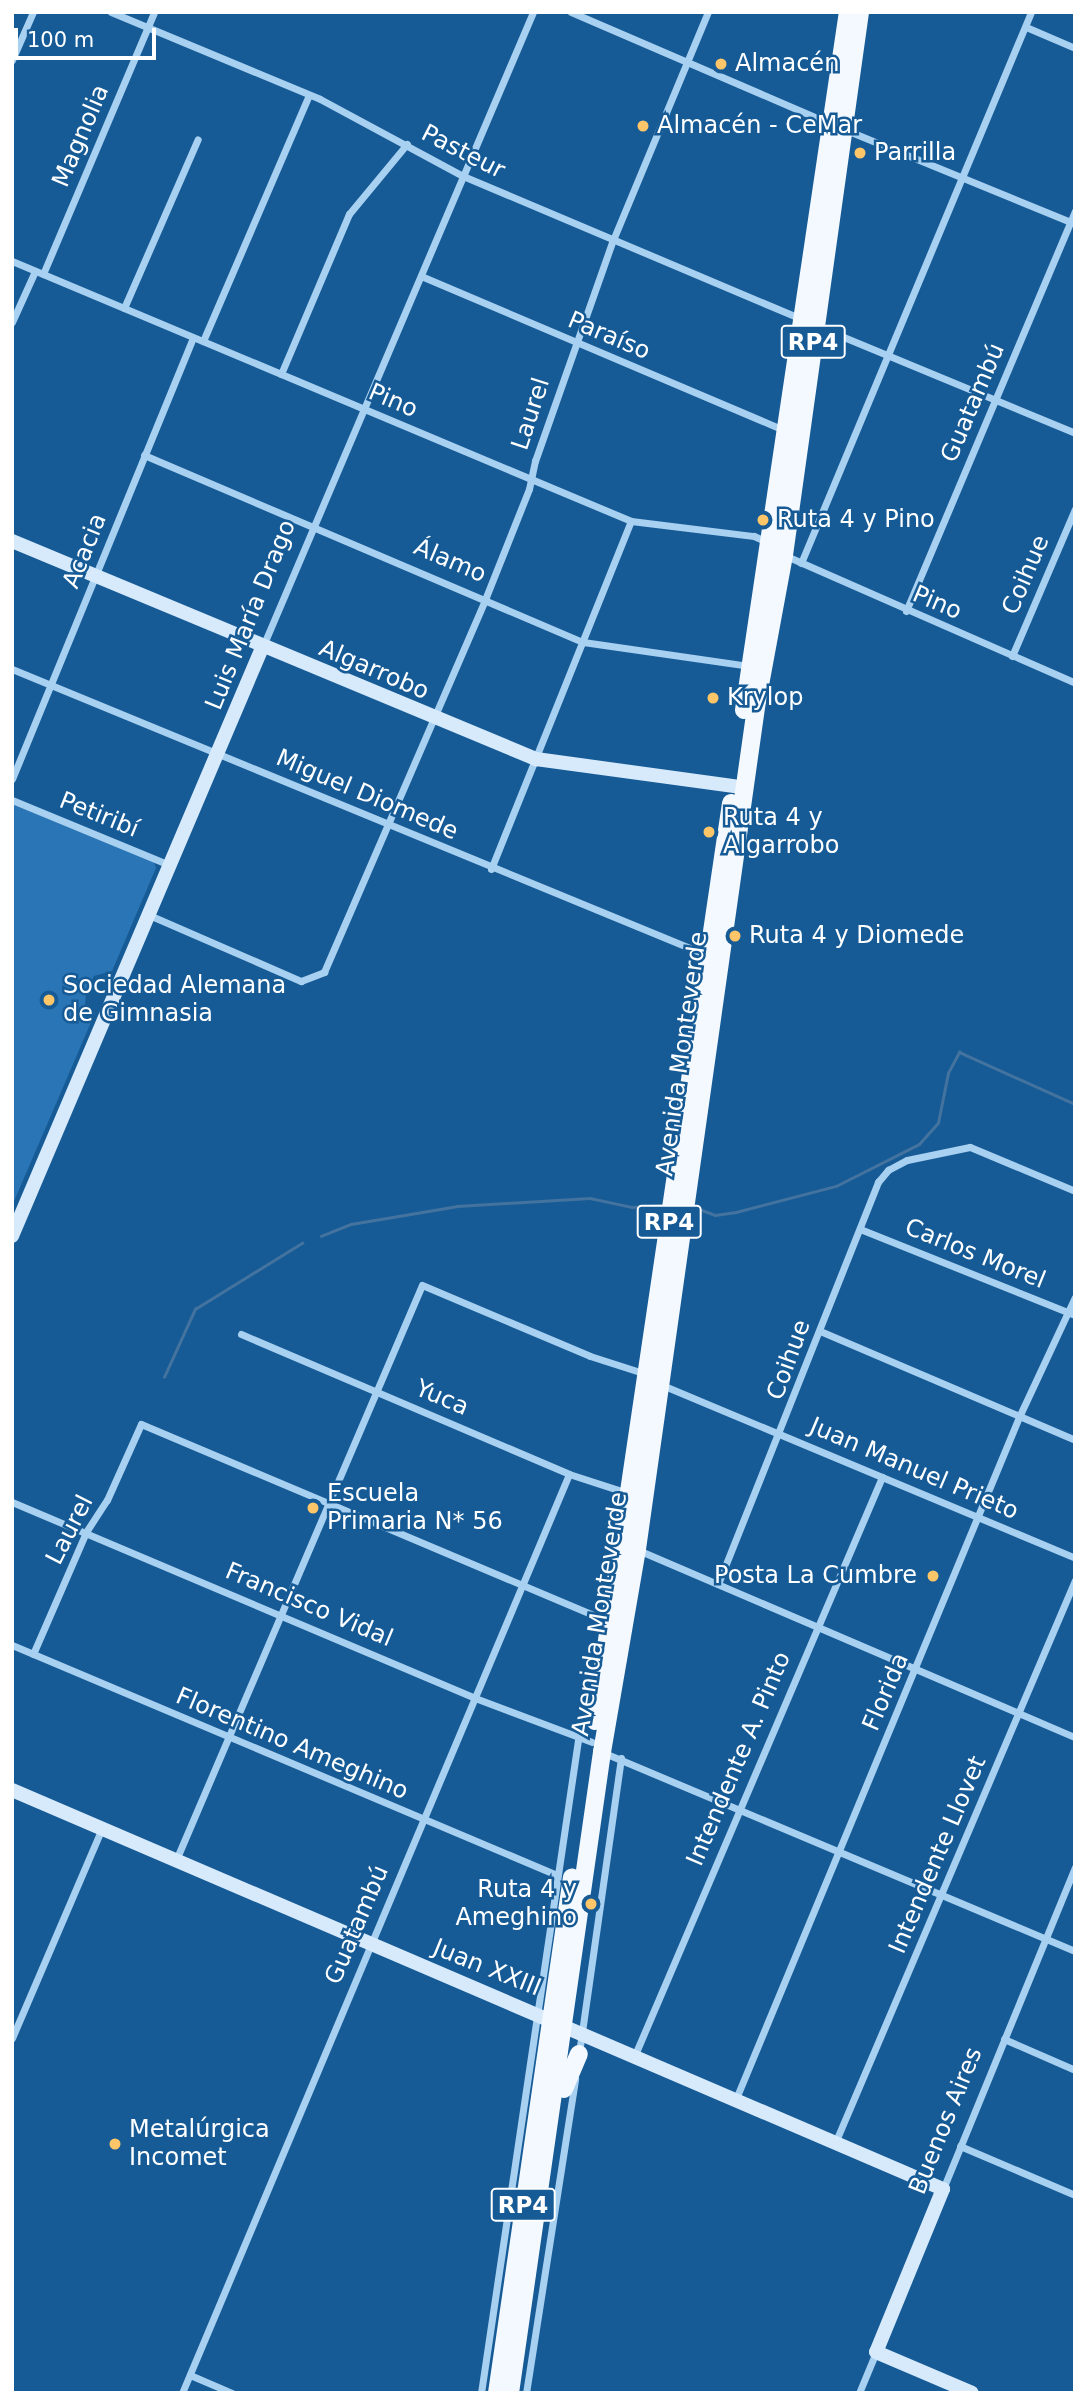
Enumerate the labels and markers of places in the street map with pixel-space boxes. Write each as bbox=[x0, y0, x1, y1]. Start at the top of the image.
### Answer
place label: Almacén bbox=[735, 50, 839, 78]
marker: Almacén bbox=[713, 56, 729, 72]
place label: Almacén - CeMar bbox=[657, 112, 862, 140]
marker: Almacén - CeMar bbox=[635, 118, 651, 134]
place label: Parrilla bbox=[874, 139, 956, 167]
marker: Parrilla bbox=[852, 145, 868, 161]
place label: Ruta 4 y Pino bbox=[777, 506, 935, 534]
marker: Ruta 4 y Pino bbox=[755, 512, 771, 528]
place label: Krylop bbox=[727, 684, 803, 712]
marker: Krylop bbox=[705, 690, 721, 706]
place label: Ruta 4 y Algarrobo bbox=[723, 804, 839, 860]
marker: Ruta 4 y Algarrobo bbox=[701, 824, 717, 840]
place label: Ruta 4 y Diomede bbox=[749, 922, 964, 950]
marker: Ruta 4 y Diomede bbox=[727, 928, 743, 944]
place label: Sociedad Alemana de Gimnasia bbox=[63, 972, 286, 1028]
marker: Sociedad Alemana de Gimnasia bbox=[41, 992, 57, 1008]
place label: Escuela Primaria N* 56 bbox=[327, 1480, 503, 1536]
marker: Escuela Primaria N* 56 bbox=[305, 1500, 321, 1516]
place label: Posta La Cumbre bbox=[714, 1562, 917, 1590]
marker: Posta La Cumbre bbox=[923, 1566, 943, 1586]
place label: Ruta 4 y Ameghino bbox=[455, 1876, 577, 1932]
marker: Ruta 4 y Ameghino bbox=[583, 1896, 599, 1912]
place label: Metalúrgica Incomet bbox=[129, 2116, 270, 2172]
marker: Metalúrgica Incomet bbox=[107, 2136, 123, 2152]

